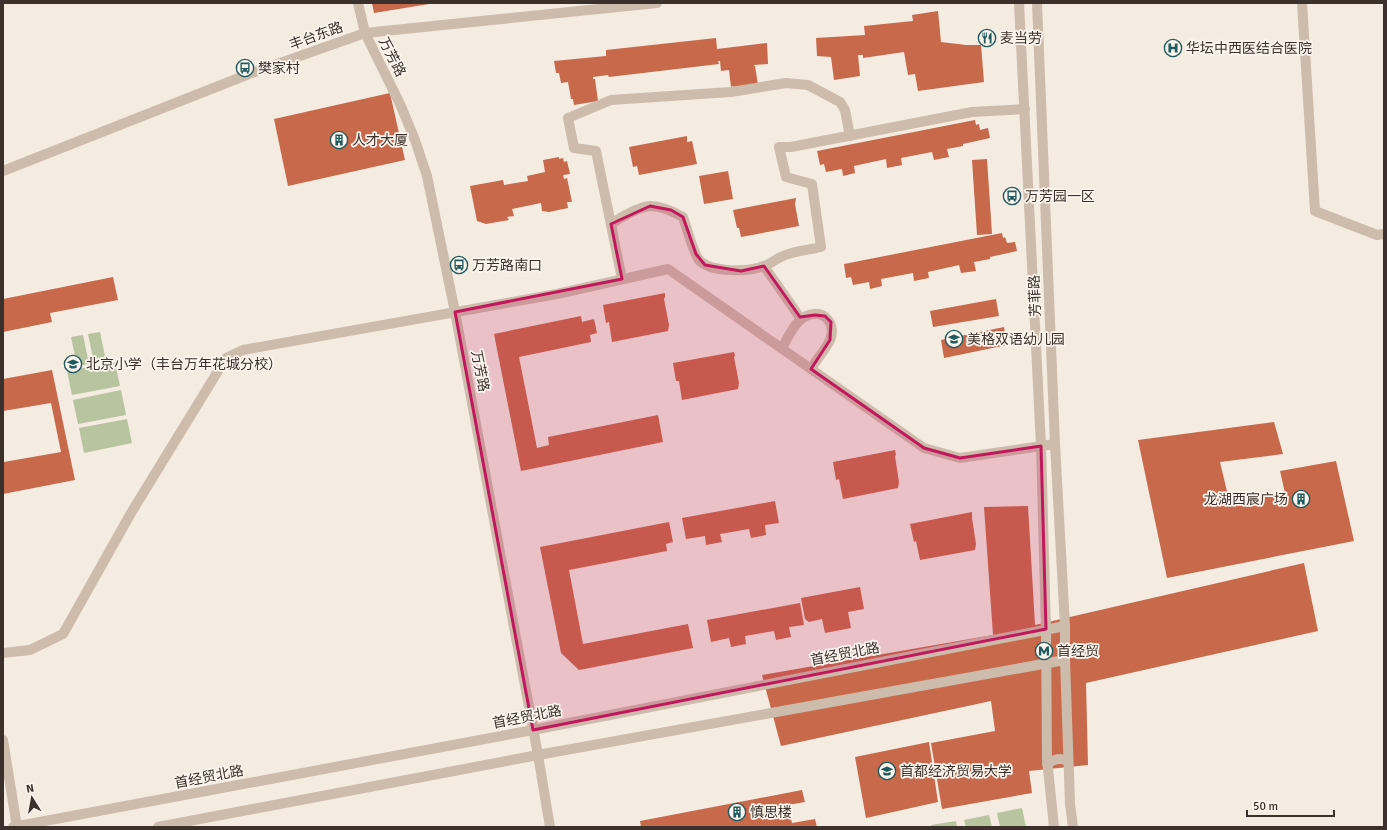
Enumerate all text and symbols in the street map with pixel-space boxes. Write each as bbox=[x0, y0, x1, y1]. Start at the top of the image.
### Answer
street label: 丰台东路 bbox=[287, 18, 345, 54]
restaurant icon: 麦当劳 bbox=[977, 28, 997, 48]
place label: 麦当劳 bbox=[1000, 30, 1042, 47]
street label: 万芳路 bbox=[375, 34, 409, 80]
hospital icon: 华坛中西医结合医院 bbox=[1163, 38, 1183, 58]
place label: 华坛中西医结合医院 bbox=[1186, 40, 1312, 57]
bus stop icon: 樊家村 bbox=[235, 58, 255, 78]
place label: 樊家村 bbox=[258, 60, 300, 77]
building icon: 人才大厦 bbox=[329, 130, 349, 150]
place label: 人才大厦 bbox=[352, 132, 408, 149]
bus stop icon: 万芳园一区 bbox=[1002, 186, 1022, 206]
place label: 万芳园一区 bbox=[1025, 188, 1095, 205]
bus stop icon: 万芳路南口 bbox=[449, 255, 469, 275]
place label: 万芳路南口 bbox=[472, 257, 542, 274]
street label: 芳菲路 bbox=[1026, 275, 1044, 317]
school or university icon: 美格双语幼儿园 bbox=[944, 329, 964, 349]
place label: 美格双语幼儿园 bbox=[967, 331, 1065, 348]
street label: 万芳路 bbox=[468, 349, 492, 393]
school or university icon: 北京小学（丰台万年花城分校） bbox=[63, 354, 83, 374]
place label: 北京小学（丰台万年花城分校） bbox=[86, 356, 282, 373]
building icon: 龙湖西宸广场 bbox=[1291, 489, 1311, 509]
place label: 龙湖西宸广场 bbox=[1204, 491, 1288, 508]
street label: 首经贸北路 bbox=[809, 639, 881, 669]
metro station icon: 首经贸 bbox=[1034, 641, 1054, 661]
place label: 首经贸 bbox=[1057, 643, 1099, 660]
street label: 首经贸北路 bbox=[491, 702, 563, 732]
school or university icon: 首都经济贸易大学 bbox=[877, 761, 897, 781]
street label: 首经贸北路 bbox=[173, 762, 245, 792]
place label: 首都经济贸易大学 bbox=[900, 763, 1012, 780]
north arrow bbox=[12, 778, 52, 818]
text: N bbox=[25, 782, 35, 796]
scale bar bbox=[1247, 792, 1334, 818]
text: 50 m bbox=[1253, 799, 1278, 814]
building icon: 慎思楼 bbox=[727, 802, 747, 822]
place label: 慎思楼 bbox=[750, 804, 792, 821]

